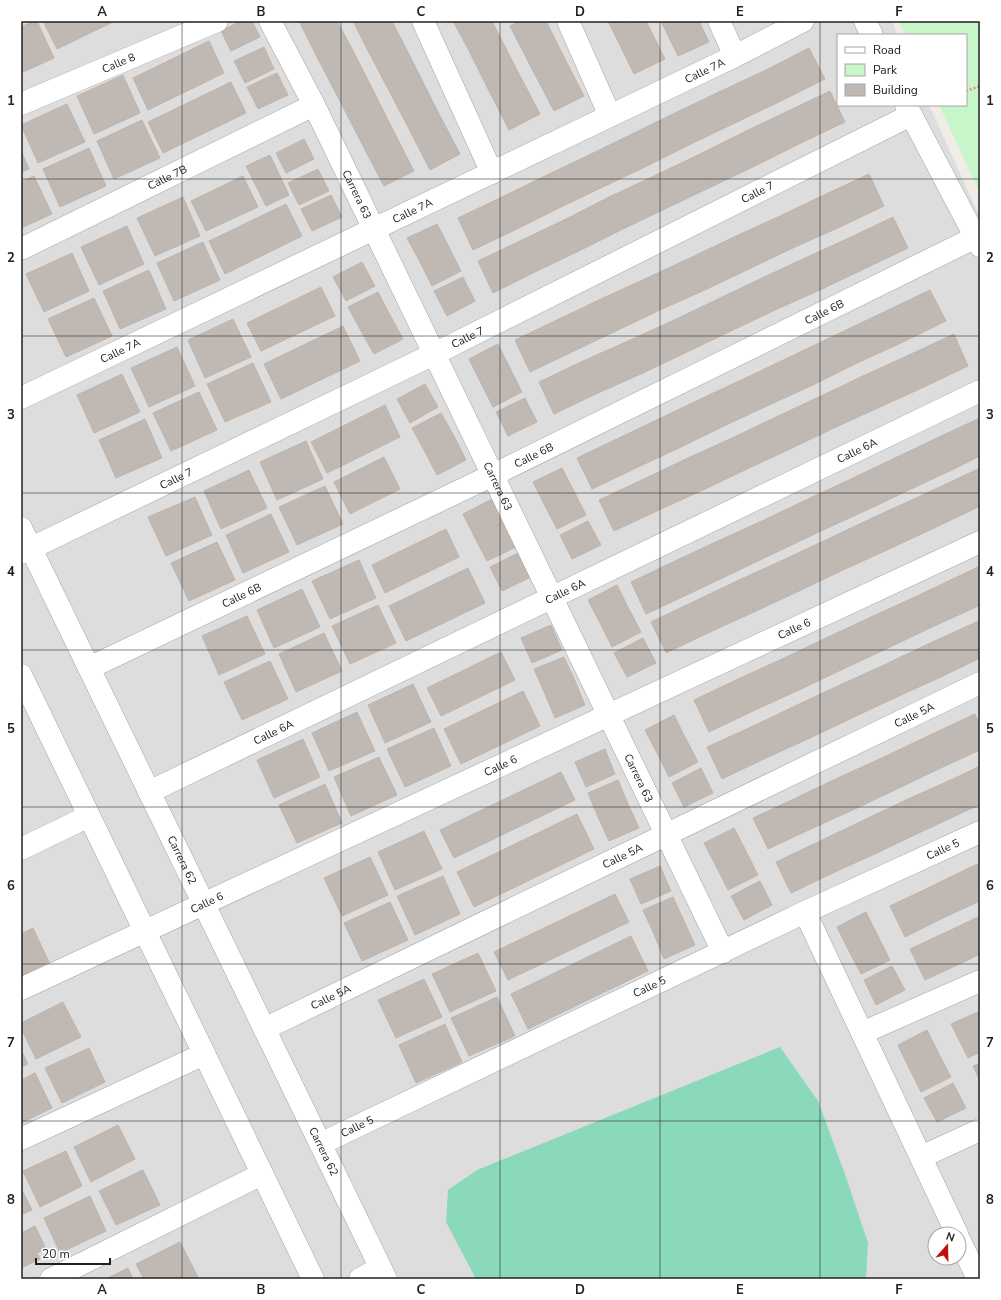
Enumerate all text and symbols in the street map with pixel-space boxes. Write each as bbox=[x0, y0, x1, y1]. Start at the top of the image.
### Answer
text: A bbox=[97, 3, 107, 21]
text: B bbox=[257, 3, 266, 21]
text: C bbox=[417, 3, 426, 21]
text: D bbox=[575, 3, 585, 21]
text: E bbox=[736, 3, 744, 21]
text: F bbox=[895, 3, 903, 21]
legend bbox=[837, 34, 967, 106]
text: Road bbox=[873, 42, 901, 58]
street label: Calle 8 bbox=[100, 49, 138, 77]
street label: Calle 7A bbox=[682, 55, 727, 87]
text: Park bbox=[873, 62, 898, 78]
text: Building bbox=[873, 82, 918, 98]
text: 1 bbox=[7, 92, 15, 110]
text: 1 bbox=[986, 92, 994, 110]
street label: Calle 7B bbox=[145, 161, 190, 194]
street label: Carrera 63 bbox=[338, 168, 375, 221]
street label: Calle 7 bbox=[739, 178, 776, 207]
street label: Calle 7A bbox=[390, 195, 435, 227]
text: 2 bbox=[7, 249, 15, 267]
text: 2 bbox=[986, 249, 994, 267]
street label: Calle 6B bbox=[802, 296, 847, 328]
street label: Calle 7 bbox=[449, 323, 487, 352]
street label: Calle 7A bbox=[98, 335, 143, 367]
text: 3 bbox=[7, 406, 15, 424]
text: 3 bbox=[986, 406, 994, 424]
street label: Calle 6A bbox=[835, 435, 880, 467]
street label: Calle 6B bbox=[512, 439, 556, 472]
street label: Carrera 63 bbox=[479, 459, 516, 513]
street label: Calle 7 bbox=[157, 464, 195, 493]
text: 4 bbox=[7, 563, 15, 581]
text: 4 bbox=[986, 563, 994, 581]
street label: Calle 6A bbox=[543, 576, 588, 608]
street label: Calle 6B bbox=[219, 580, 264, 611]
street label: Calle 6 bbox=[775, 615, 814, 643]
street label: Calle 5A bbox=[892, 699, 937, 731]
street label: Calle 6A bbox=[251, 716, 296, 749]
text: 5 bbox=[7, 720, 15, 738]
text: 5 bbox=[986, 720, 994, 738]
street label: Carrera 63 bbox=[620, 751, 657, 805]
street label: Calle 6 bbox=[482, 752, 520, 780]
street label: Carrera 62 bbox=[164, 833, 200, 887]
street label: Calle 5 bbox=[924, 835, 962, 864]
street label: Calle 5A bbox=[600, 840, 645, 872]
text: 6 bbox=[7, 877, 15, 895]
text: 6 bbox=[986, 877, 994, 895]
street label: Calle 6 bbox=[188, 889, 226, 917]
street label: Calle 5 bbox=[631, 972, 669, 1001]
street label: Calle 5A bbox=[308, 981, 353, 1013]
text: 7 bbox=[7, 1034, 15, 1052]
text: 7 bbox=[986, 1034, 994, 1052]
street label: Calle 5 bbox=[338, 1112, 377, 1141]
street label: Carrera 62 bbox=[305, 1125, 342, 1178]
text: 8 bbox=[7, 1191, 15, 1209]
text: 8 bbox=[986, 1191, 994, 1209]
north arrow bbox=[927, 1226, 967, 1266]
text: N bbox=[944, 1229, 957, 1246]
scale bar bbox=[36, 1240, 110, 1266]
text: 20 m bbox=[42, 1246, 70, 1262]
text: A bbox=[97, 1281, 107, 1299]
text: B bbox=[257, 1281, 266, 1299]
text: C bbox=[417, 1281, 426, 1299]
text: D bbox=[575, 1281, 585, 1299]
text: E bbox=[736, 1281, 744, 1299]
text: F bbox=[895, 1281, 903, 1299]

